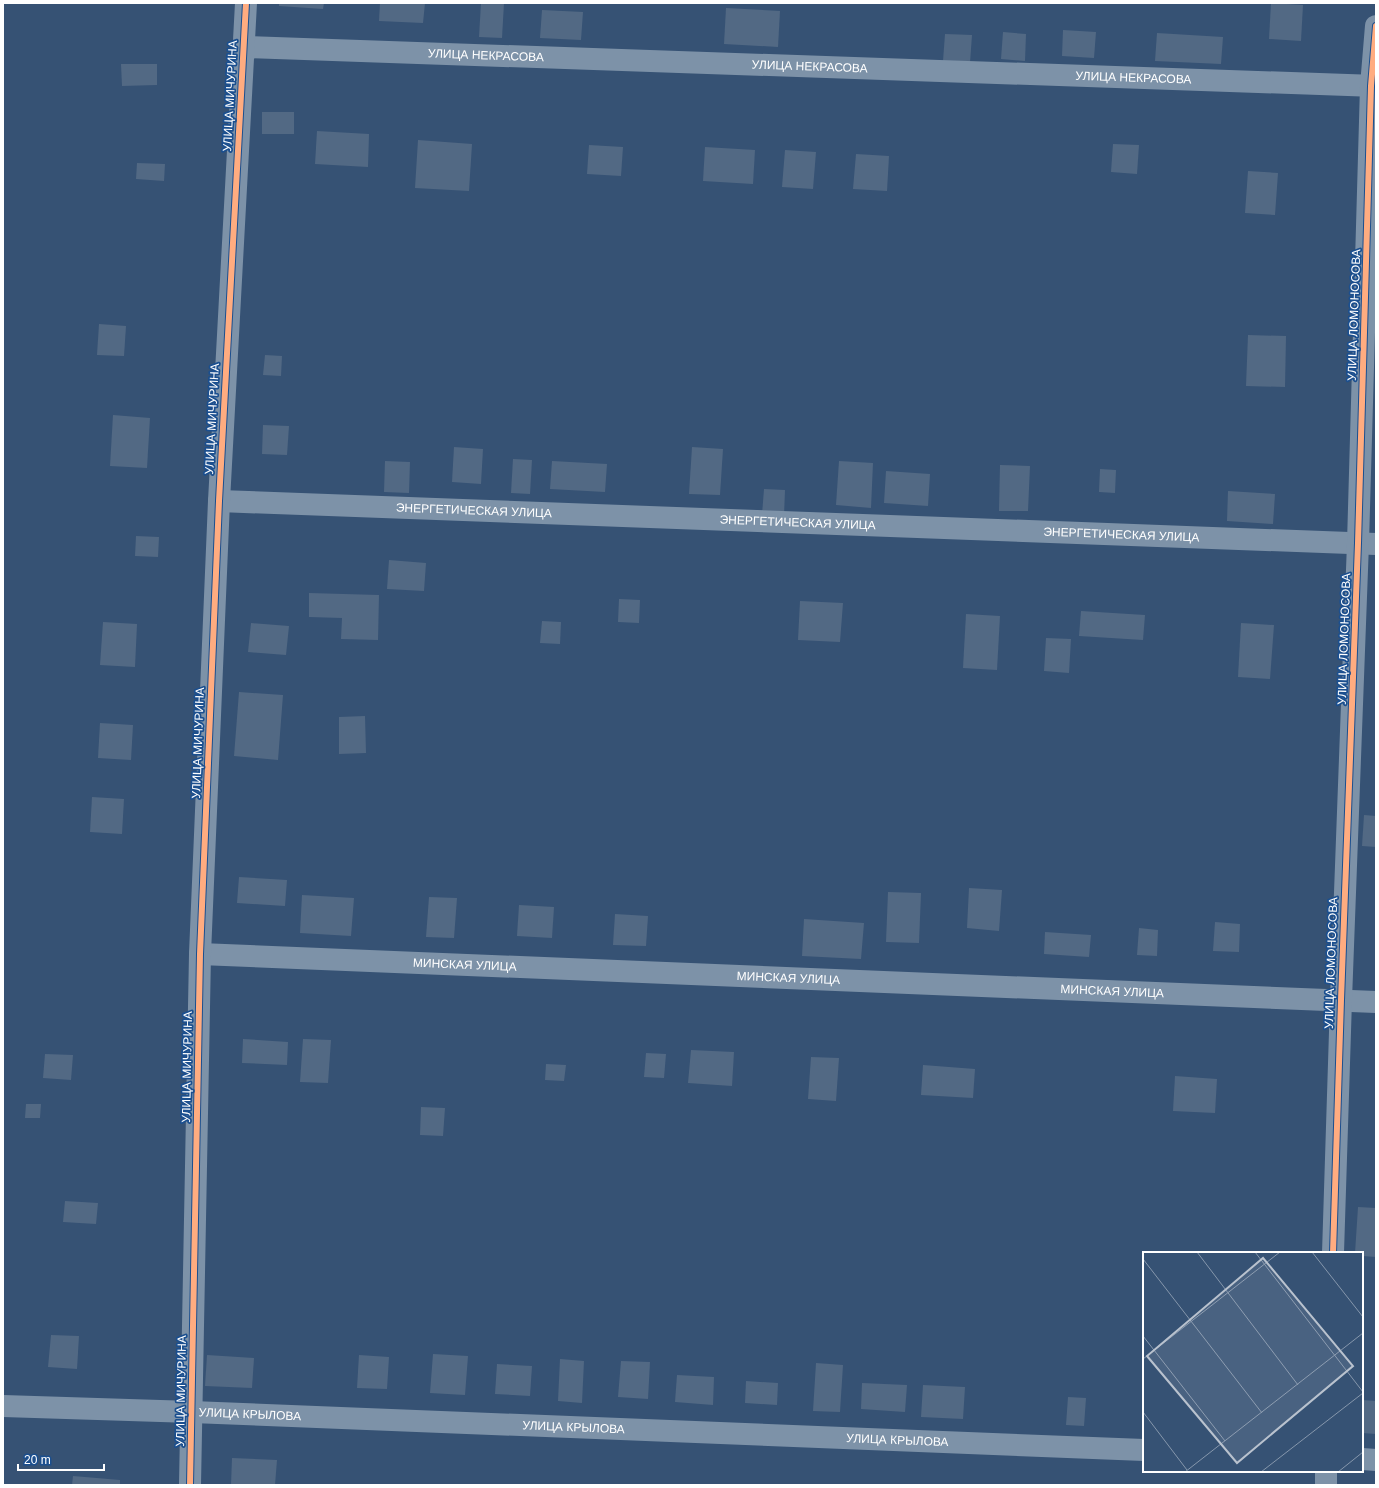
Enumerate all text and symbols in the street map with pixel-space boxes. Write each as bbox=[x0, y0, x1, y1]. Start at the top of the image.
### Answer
street label: УЛИЦА МИЧУРИНА bbox=[220, 40, 240, 152]
street label: УЛИЦА НЕКРАСОВА bbox=[428, 46, 544, 64]
street label: УЛИЦА НЕКРАСОВА bbox=[751, 57, 868, 75]
street label: УЛИЦА НЕКРАСОВА bbox=[1075, 69, 1192, 87]
street label: УЛИЦА ЛОМОНОСОВА bbox=[1345, 249, 1363, 381]
street label: УЛИЦА МИЧУРИНА bbox=[202, 363, 222, 475]
street label: ЭНЕРГЕТИЧЕСКАЯ УЛИЦА bbox=[396, 501, 552, 520]
street label: ЭНЕРГЕТИЧЕСКАЯ УЛИЦА bbox=[719, 513, 876, 532]
street label: ЭНЕРГЕТИЧЕСКАЯ УЛИЦА bbox=[1043, 525, 1200, 544]
street label: УЛИЦА ЛОМОНОСОВА bbox=[1335, 573, 1353, 705]
street label: УЛИЦА МИЧУРИНА bbox=[189, 687, 207, 799]
street label: УЛИЦА ЛОМОНОСОВА bbox=[1322, 897, 1340, 1029]
street label: МИНСКАЯ УЛИЦА bbox=[413, 956, 517, 974]
street label: МИНСКАЯ УЛИЦА bbox=[736, 969, 841, 987]
street label: МИНСКАЯ УЛИЦА bbox=[1060, 982, 1164, 1000]
street label: УЛИЦА МИЧУРИНА bbox=[179, 1011, 195, 1123]
inset map bbox=[1143, 1252, 1363, 1472]
street label: УЛИЦА МИЧУРИНА bbox=[173, 1335, 189, 1447]
street label: УЛИЦА КРЫЛОВА bbox=[198, 1405, 301, 1423]
street label: УЛИЦА КРЫЛОВА bbox=[522, 1418, 625, 1436]
street label: УЛИЦА КРЫЛОВА bbox=[846, 1431, 949, 1449]
scale bar bbox=[18, 1446, 104, 1472]
text: 20 m bbox=[24, 1453, 51, 1467]

